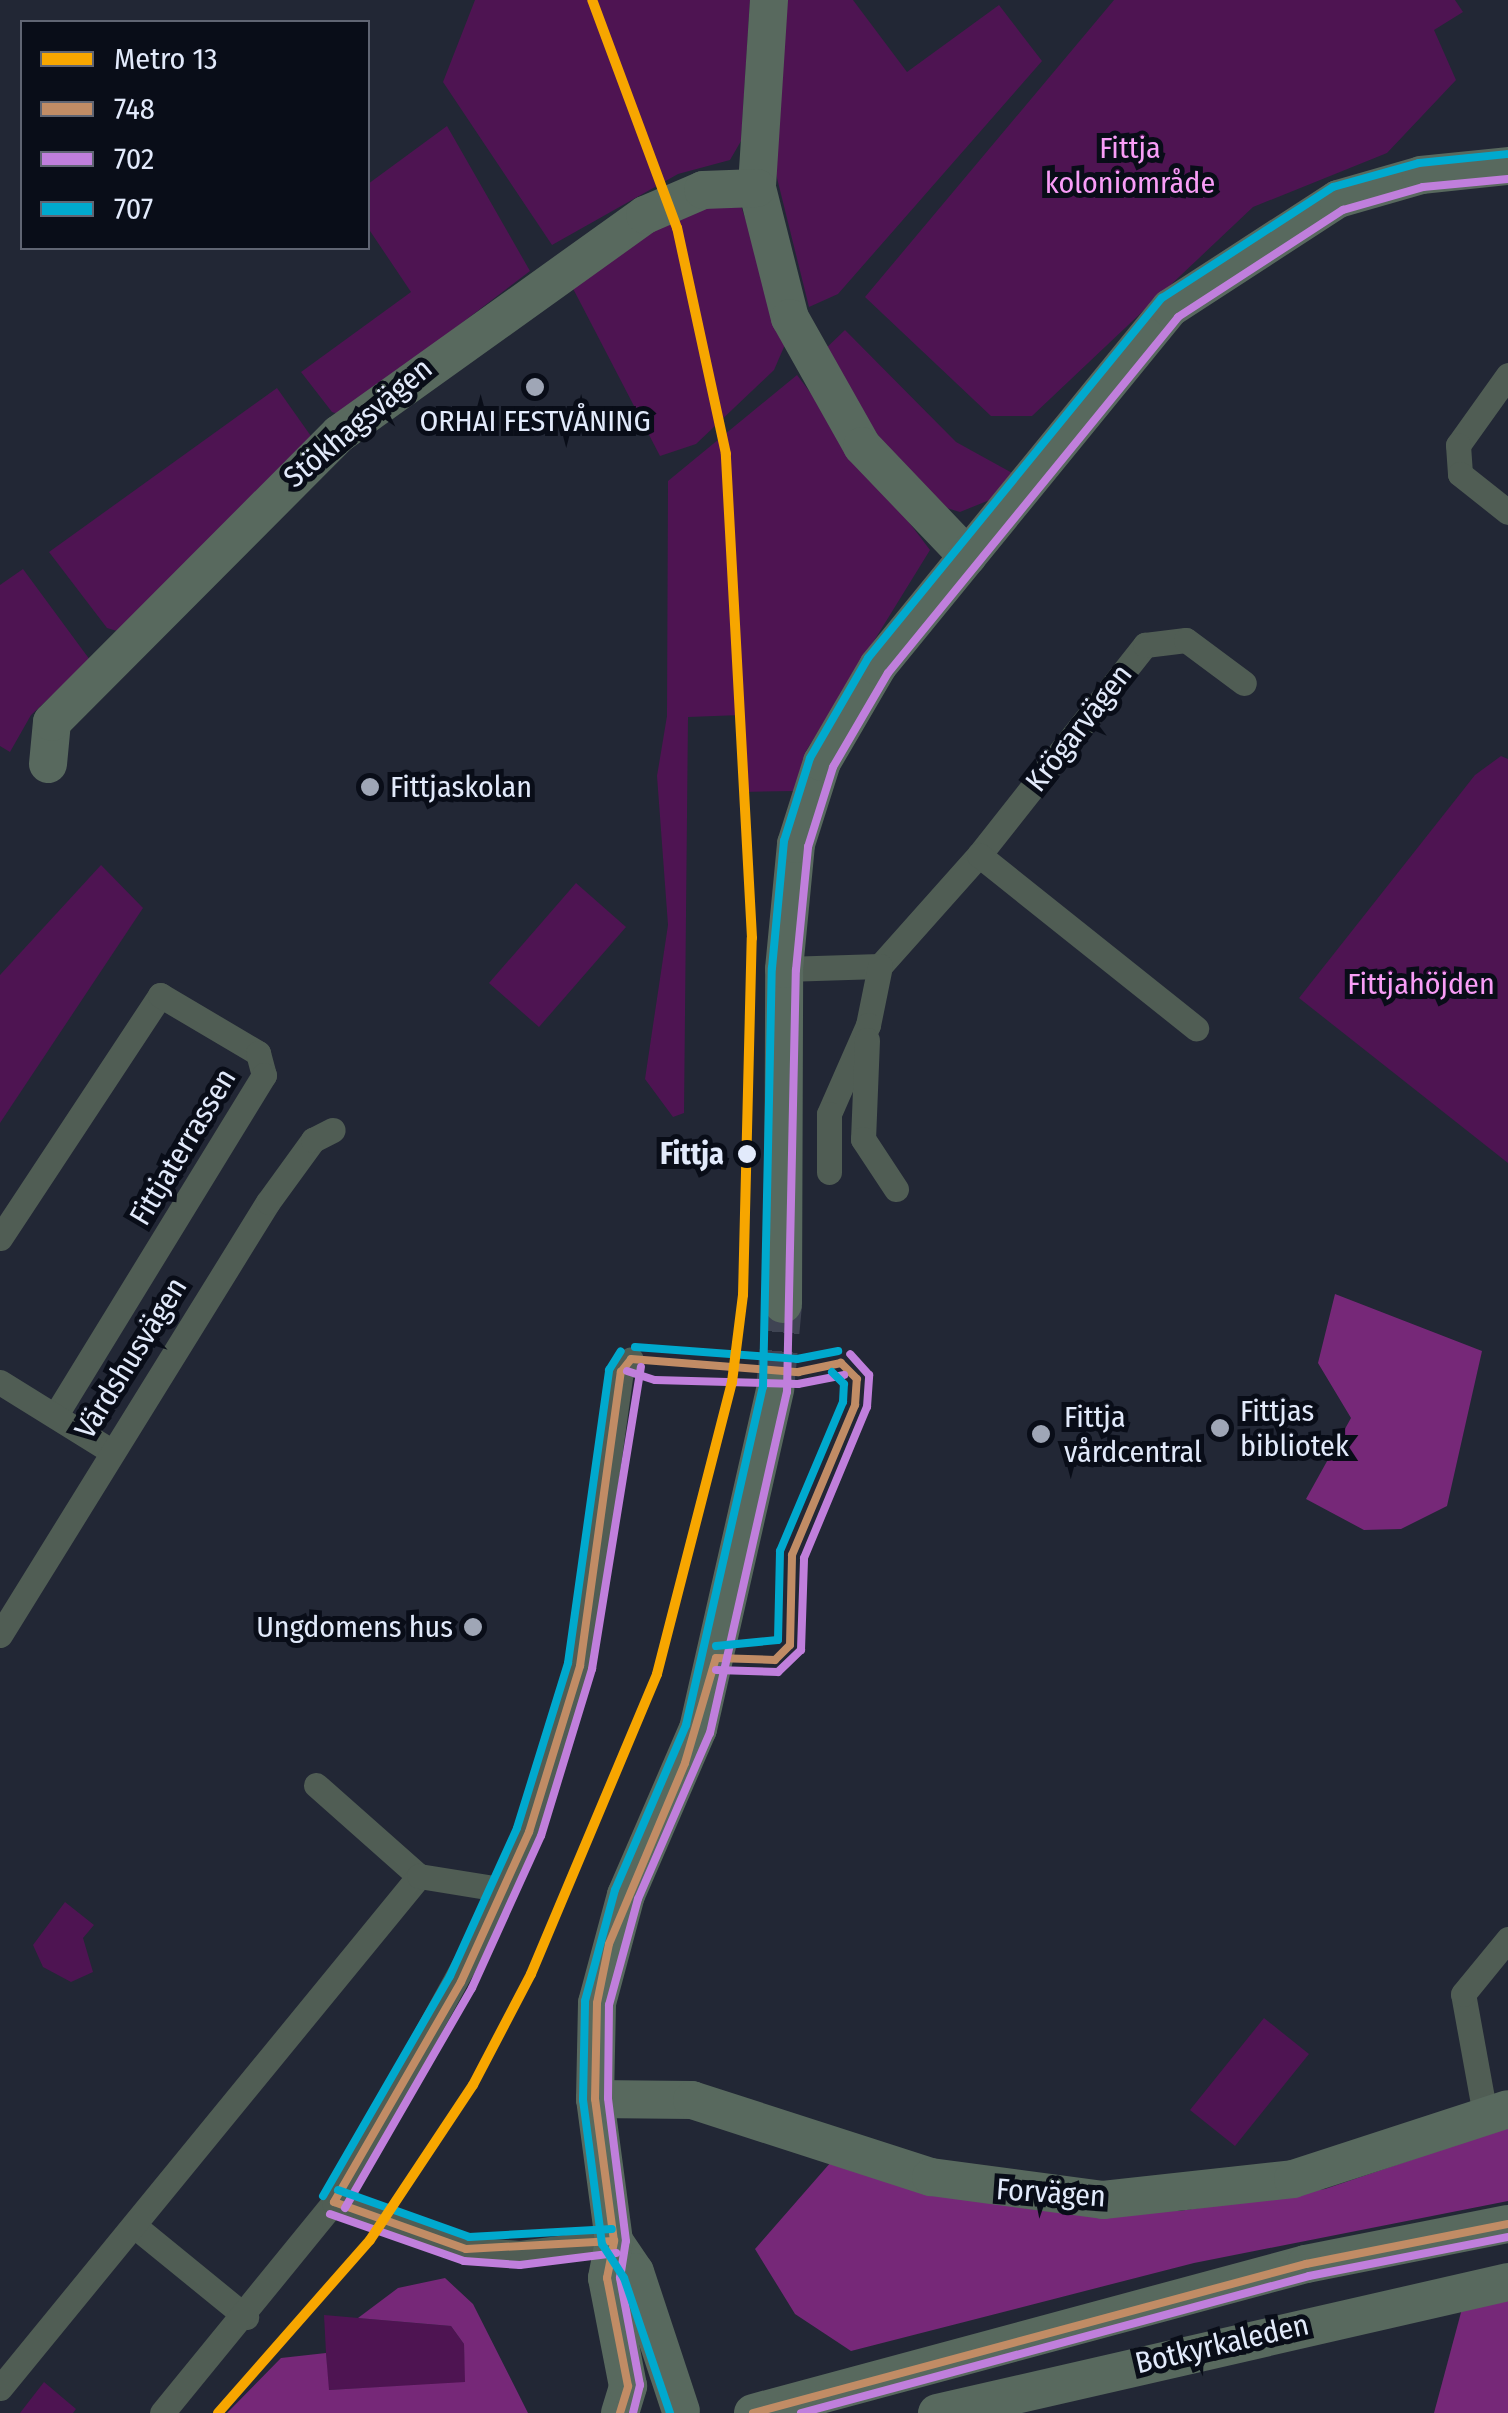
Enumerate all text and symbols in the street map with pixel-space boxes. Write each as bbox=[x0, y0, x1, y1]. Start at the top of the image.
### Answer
legend bbox=[20, 20, 370, 250]
text: Metro 13 bbox=[114, 41, 218, 77]
text: 748 bbox=[114, 91, 155, 127]
park label: Fittja koloniområde bbox=[1045, 130, 1215, 200]
text: 702 bbox=[114, 141, 154, 177]
text: 707 bbox=[114, 191, 153, 227]
street label: Stökhagsvägen bbox=[277, 351, 439, 495]
marker: ORHAI FESTVÅNING bbox=[524, 376, 546, 398]
place label: ORHAI FESTVÅNING bbox=[419, 403, 651, 439]
street label: Krögarvägen bbox=[1018, 657, 1140, 799]
place label: Fittjaskolan bbox=[390, 769, 532, 805]
marker: Fittjaskolan bbox=[359, 776, 381, 798]
park label: Fittjahöjden bbox=[1347, 966, 1495, 1002]
street label: Fittjaterrassen bbox=[122, 1062, 244, 1232]
place label: Fittja bbox=[660, 1136, 724, 1172]
marker: Fittja bbox=[734, 1141, 760, 1167]
street label: Värdshusvägen bbox=[67, 1271, 195, 1445]
place label: Fittjas bibliotek bbox=[1240, 1393, 1349, 1464]
place label: Fittja vårdcentral bbox=[1064, 1399, 1202, 1470]
marker: Fittjas bibliotek bbox=[1209, 1417, 1231, 1439]
marker: Fittja vårdcentral bbox=[1028, 1421, 1054, 1447]
place label: Ungdomens hus bbox=[256, 1609, 453, 1645]
marker: Ungdomens hus bbox=[462, 1616, 484, 1638]
street label: Forvägen bbox=[995, 2171, 1107, 2215]
street label: Botkyrkaleden bbox=[1132, 2307, 1312, 2381]

